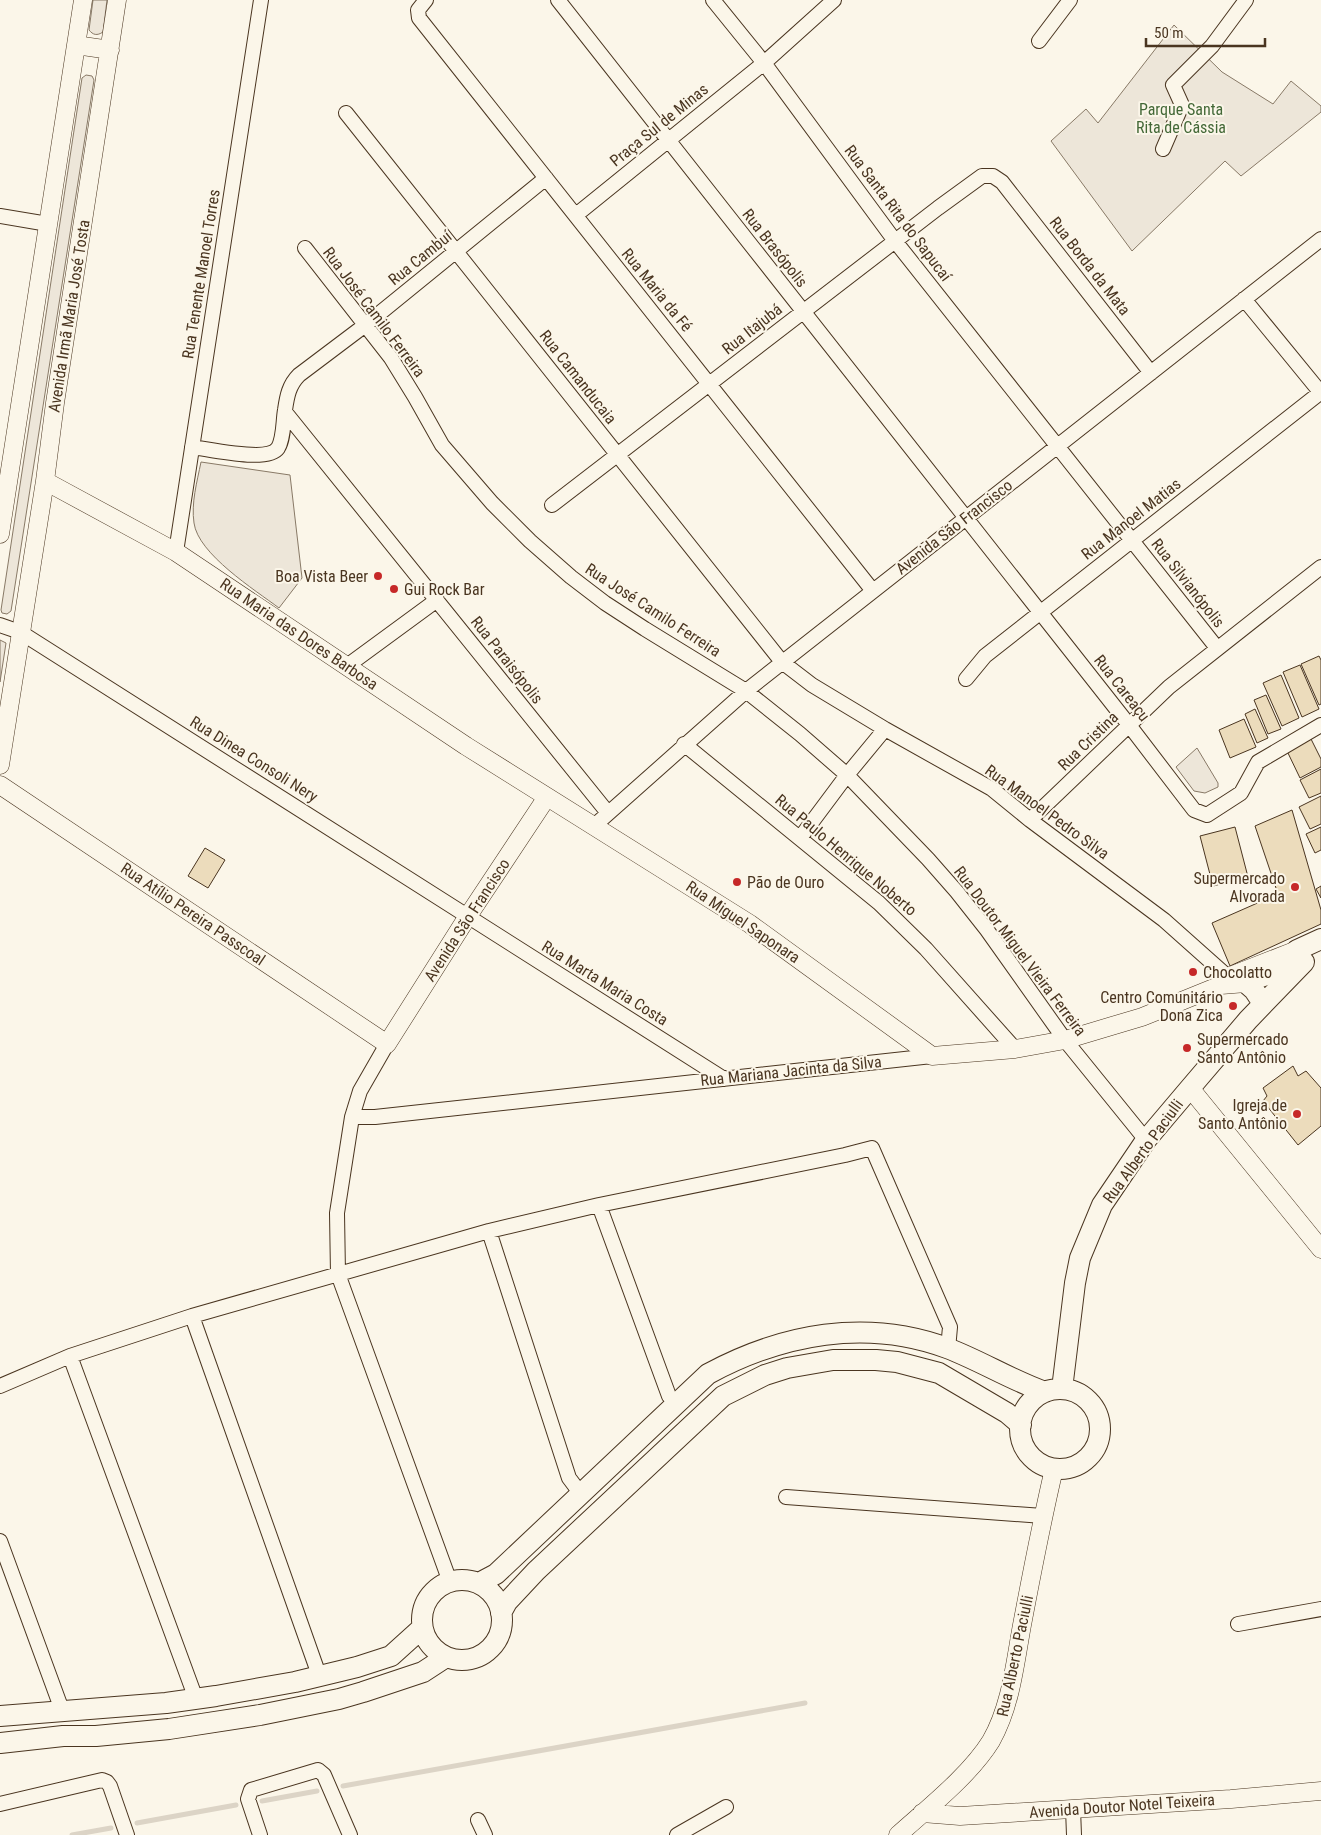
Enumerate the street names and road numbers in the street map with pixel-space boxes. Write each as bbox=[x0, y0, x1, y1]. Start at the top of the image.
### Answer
street label: Praça Sul de Minas bbox=[606, 80, 712, 170]
street label: Rua Santa Rita do Sapucaí bbox=[841, 141, 956, 286]
street label: Rua Tenente Manoel Torres bbox=[178, 188, 224, 360]
street label: Rua Brasópolis bbox=[738, 205, 812, 291]
street label: Rua Borda da Mata bbox=[1046, 213, 1134, 319]
street label: Avenida Irmã Maria José Tosta bbox=[44, 218, 94, 414]
street label: Rua Cambuí bbox=[385, 226, 456, 289]
street label: Rua José Camilo Ferreira bbox=[319, 243, 429, 381]
street label: Rua Maria da Fé bbox=[618, 245, 696, 335]
street label: Rua Itajubá bbox=[718, 300, 786, 358]
street label: Rua Camanducaia bbox=[535, 326, 621, 428]
street label: Rua Manoel Matias bbox=[1077, 474, 1185, 564]
street label: Avenida São Francisco bbox=[892, 476, 1016, 578]
street label: Rua Silvianópolis bbox=[1147, 535, 1229, 631]
street label: Rua José Camilo Ferreira bbox=[582, 559, 724, 661]
street label: Rua Maria das Dores Barbosa bbox=[216, 574, 382, 694]
street label: Rua Paraisópolis bbox=[467, 612, 547, 708]
street label: Rua Careaçu bbox=[1090, 651, 1154, 725]
street label: Rua Cristina bbox=[1054, 708, 1122, 774]
street label: Rua Dinea Consoli Nery bbox=[187, 712, 322, 806]
street label: Rua Manoel Pedro Silva bbox=[981, 761, 1113, 863]
street label: Rua Paulo Henrique Noberto bbox=[771, 790, 921, 920]
street label: Avenida São Francisco bbox=[420, 855, 514, 985]
street label: Rua Atílio Pereira Passcoal bbox=[117, 859, 269, 969]
street label: Rua Doutor Miguel Vieira Ferreira bbox=[950, 862, 1090, 1040]
street label: Rua Miguel Saponara bbox=[682, 877, 804, 967]
street label: Rua Marta Maria Costa bbox=[538, 937, 672, 1029]
street label: Rua Mariana Jacinta da Silva bbox=[699, 1052, 883, 1090]
street label: Rua Alberto Paciulli bbox=[1099, 1095, 1187, 1207]
street label: Rua Alberto Paciulli bbox=[993, 1594, 1037, 1718]
street label: Avenida Doutor Notel Teixeira bbox=[1029, 1790, 1215, 1822]

